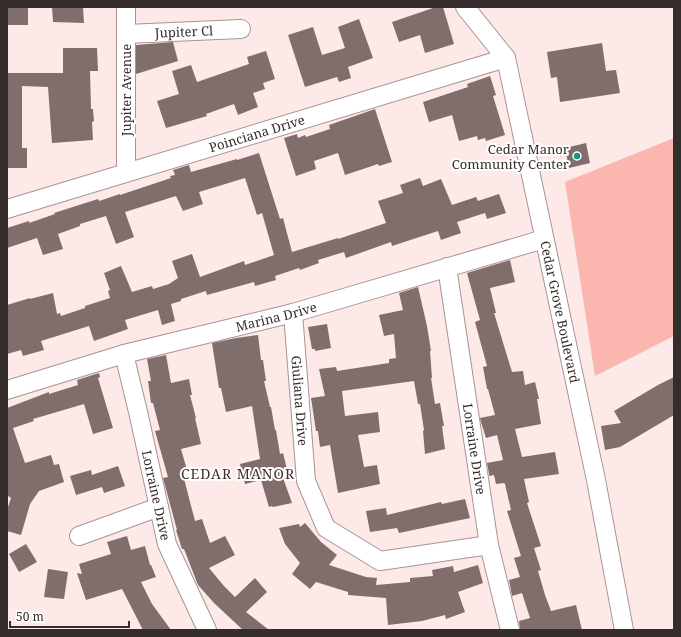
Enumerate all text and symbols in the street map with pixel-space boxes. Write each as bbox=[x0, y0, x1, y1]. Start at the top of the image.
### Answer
street label: Jupiter Cl bbox=[154, 21, 213, 42]
street label: Jupiter Avenue bbox=[117, 44, 135, 137]
street label: Poinciana Drive bbox=[207, 110, 307, 156]
place label: Cedar Manor Community Center bbox=[452, 140, 569, 173]
marker: Cedar Manor Community Center bbox=[572, 151, 582, 161]
street label: Cedar Grove Boulevard bbox=[536, 239, 584, 385]
street label: Marina Drive bbox=[234, 297, 319, 336]
street label: Giuliana Drive bbox=[287, 355, 312, 447]
street label: Lorraine Drive bbox=[459, 402, 490, 496]
street label: Lorraine Drive bbox=[138, 448, 175, 542]
district label: CEDAR MANOR bbox=[181, 464, 295, 483]
scale bar bbox=[10, 603, 129, 629]
text: 50 m bbox=[16, 608, 44, 625]

